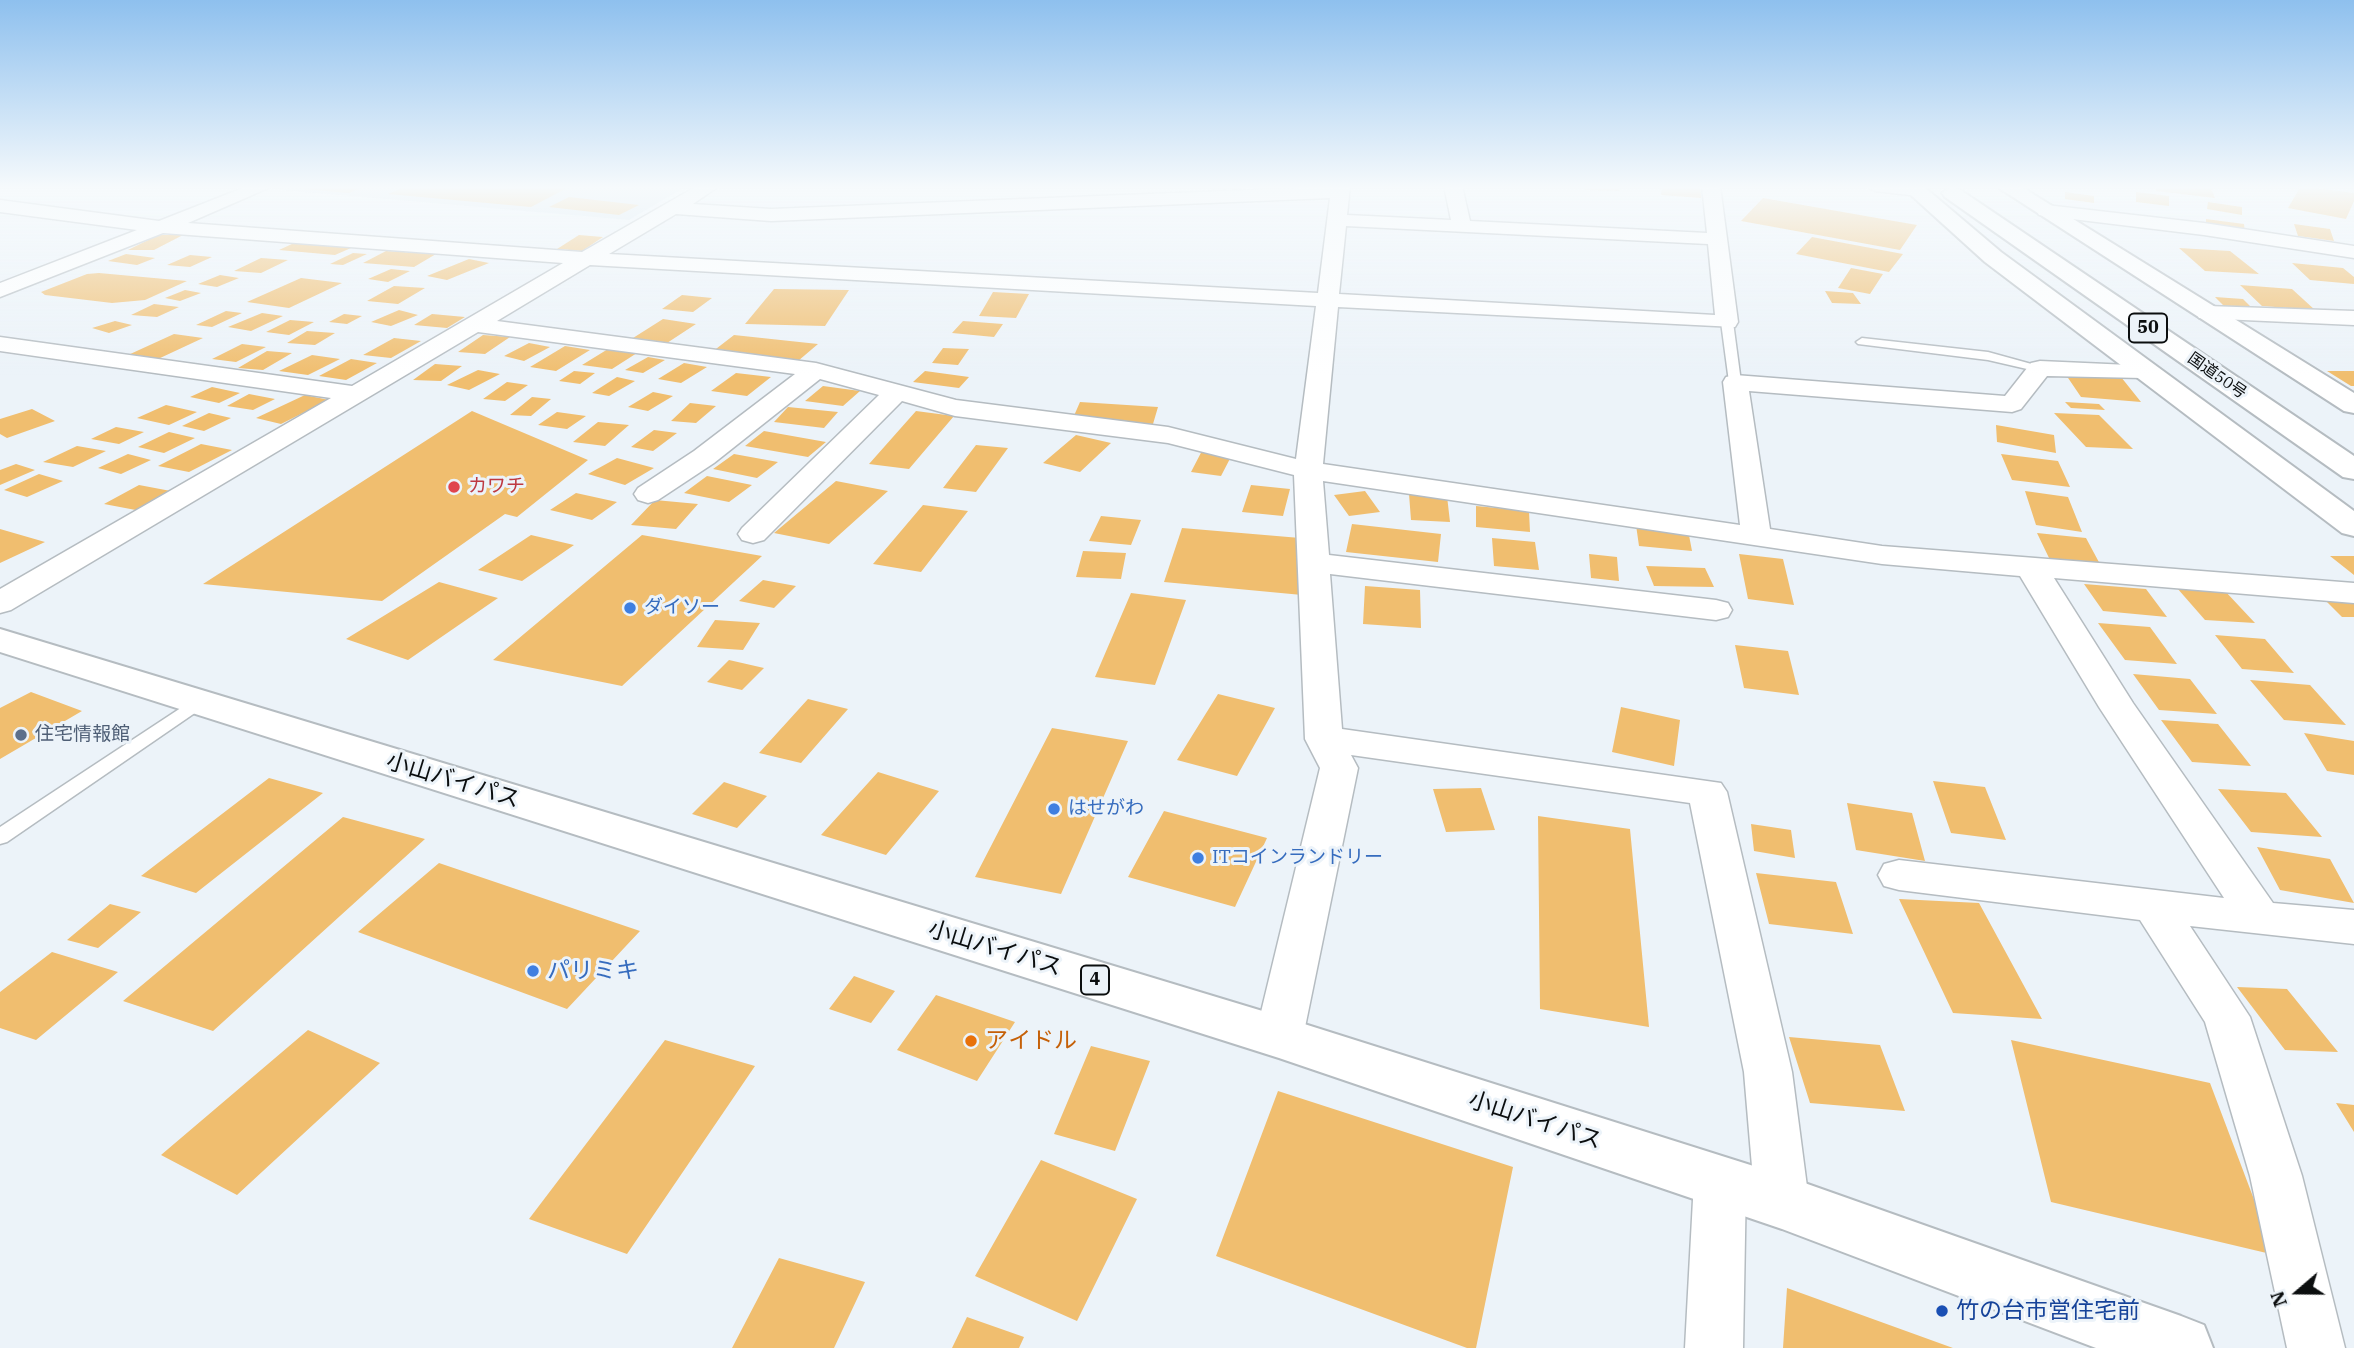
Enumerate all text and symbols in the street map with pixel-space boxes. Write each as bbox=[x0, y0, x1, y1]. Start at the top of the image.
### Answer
road number: 50 bbox=[2129, 314, 2167, 342]
street label: 国道50号 bbox=[2184, 349, 2250, 403]
place label: カワチ bbox=[468, 476, 525, 498]
marker: カワチ bbox=[446, 479, 462, 495]
place label: ダイソー bbox=[644, 597, 720, 619]
marker: ダイソー bbox=[622, 600, 638, 616]
place label: 住宅情報館 bbox=[35, 724, 130, 746]
marker: 住宅情報館 bbox=[13, 727, 29, 743]
street label: 小山バイパス bbox=[383, 748, 523, 814]
place label: はせがわ bbox=[1068, 798, 1144, 820]
marker: はせがわ bbox=[1046, 801, 1062, 817]
place label: ITコインランドリー bbox=[1212, 847, 1383, 869]
marker: ITコインランドリー bbox=[1190, 850, 1206, 866]
street label: 小山バイパス bbox=[925, 916, 1065, 982]
place label: パリミキ bbox=[547, 957, 639, 985]
marker: パリミキ bbox=[525, 963, 541, 979]
road number: 4 bbox=[1081, 965, 1109, 995]
place label: アイドル bbox=[985, 1027, 1077, 1055]
marker: アイドル bbox=[963, 1033, 979, 1049]
street label: 小山バイパス bbox=[1465, 1087, 1605, 1155]
north arrow bbox=[2263, 1257, 2333, 1327]
text: N bbox=[2264, 1288, 2292, 1310]
place label: 竹の台市営住宅前 bbox=[1956, 1297, 2140, 1325]
marker: 竹の台市営住宅前 bbox=[1934, 1303, 1950, 1319]

